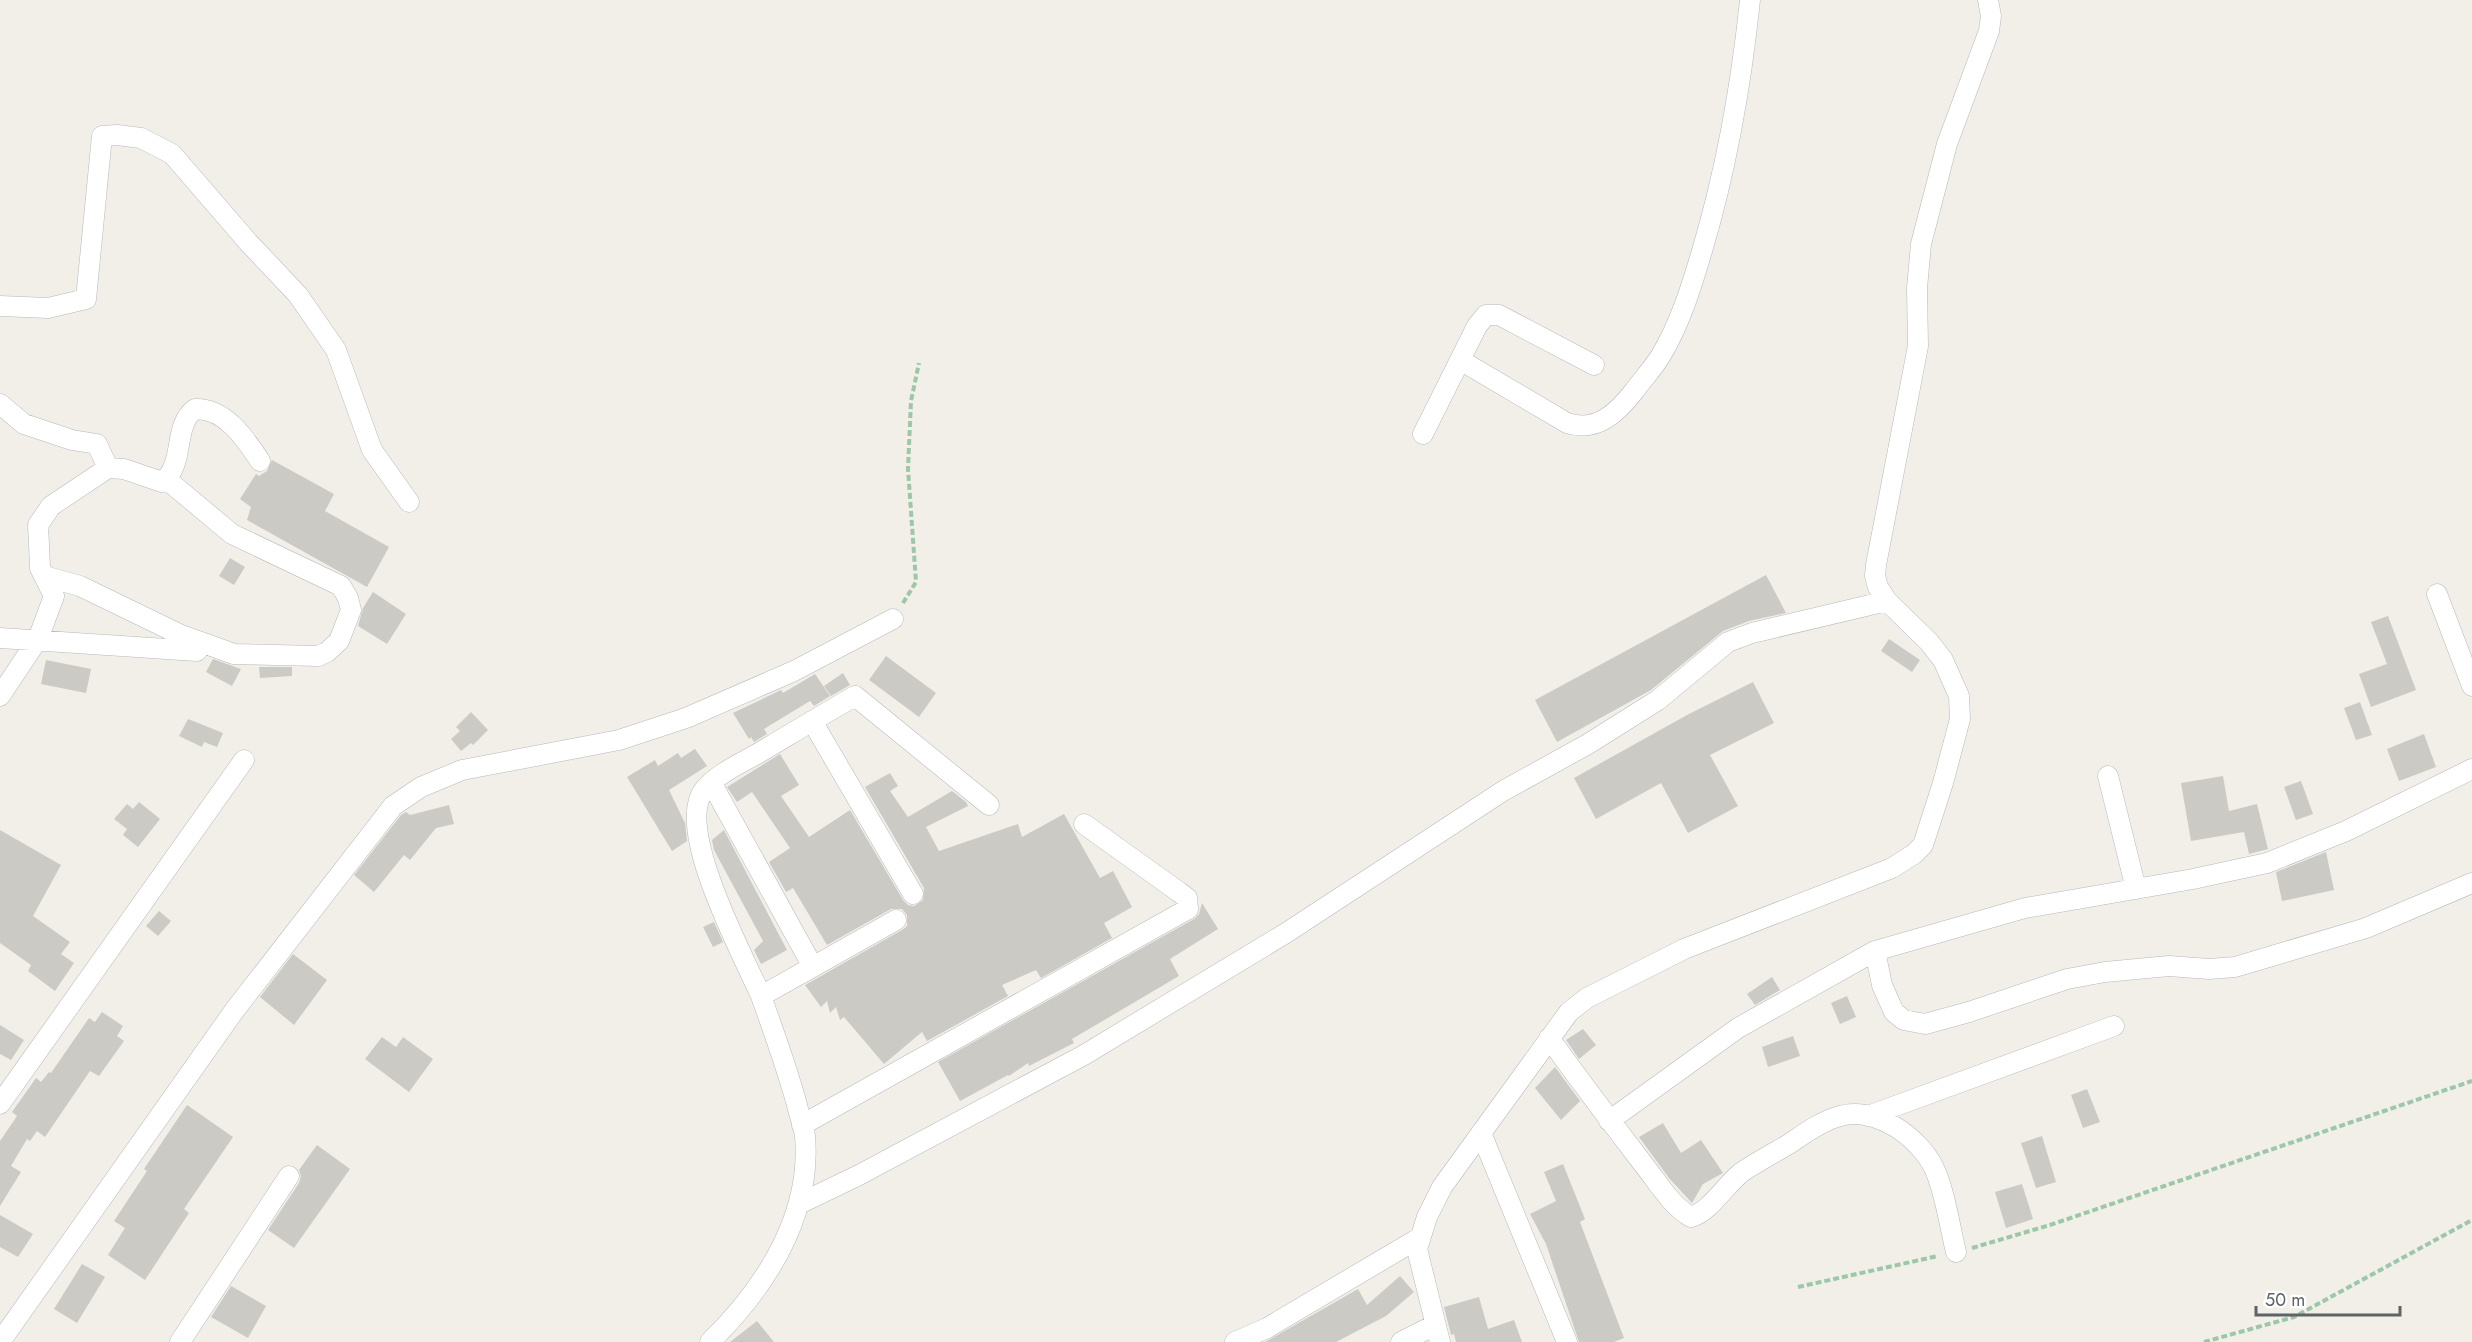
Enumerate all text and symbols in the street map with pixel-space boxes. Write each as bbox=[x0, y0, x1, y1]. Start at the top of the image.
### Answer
scale bar bbox=[2256, 1279, 2400, 1317]
text: 50 m bbox=[2265, 1287, 2305, 1313]

